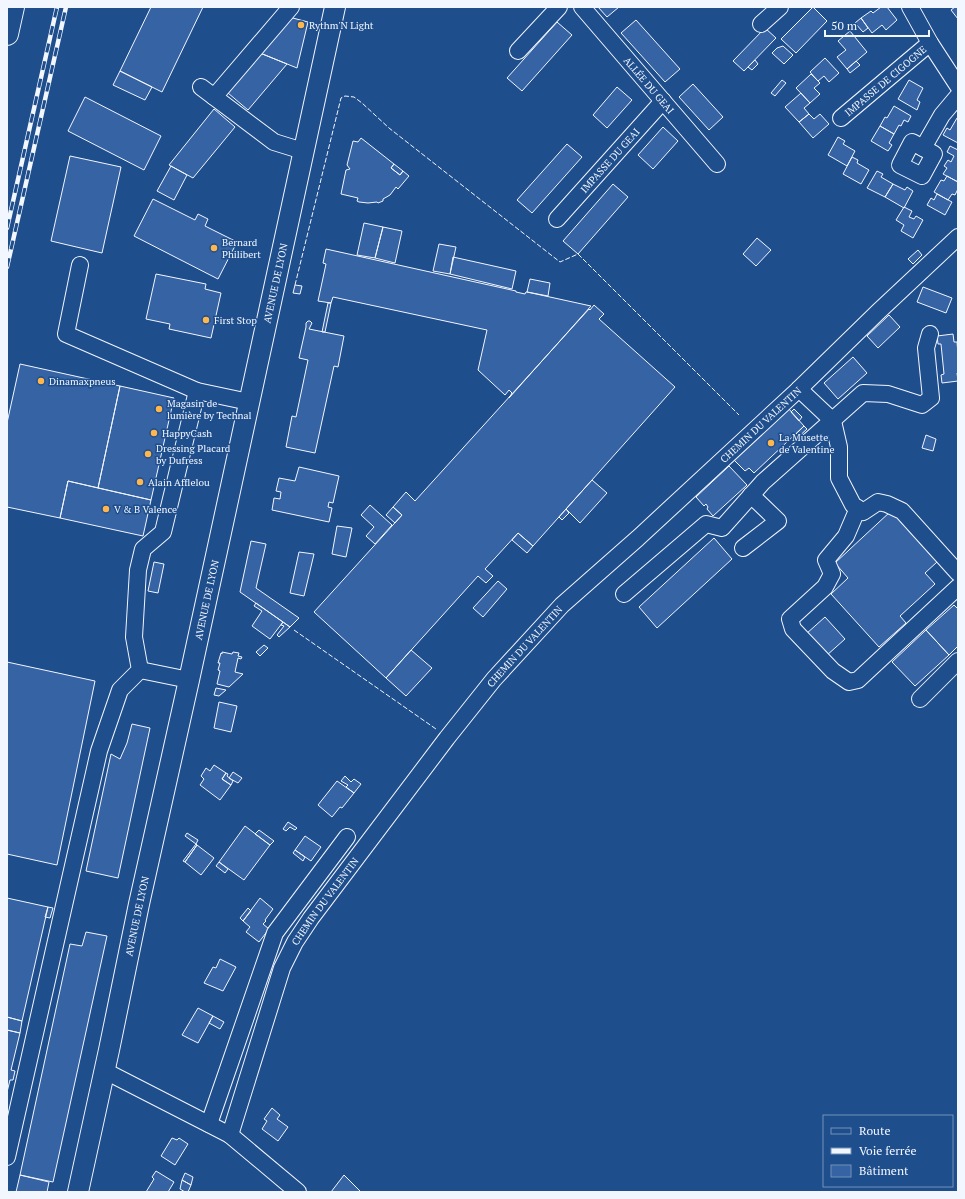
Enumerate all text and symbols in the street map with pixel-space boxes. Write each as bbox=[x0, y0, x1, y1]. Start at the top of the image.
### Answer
scale bar bbox=[825, 12, 929, 38]
text: 50 m bbox=[831, 18, 858, 33]
place label: Rythm'N Light bbox=[309, 19, 374, 32]
marker: Rythm'N Light bbox=[296, 20, 306, 30]
street label: IMPASSE DE CIGOGNE bbox=[842, 42, 929, 119]
street label: ALLÉE DU GEAI bbox=[621, 54, 678, 117]
street label: IMPASSE DU GEAI bbox=[577, 125, 643, 195]
place label: Bernard Philibert bbox=[222, 236, 261, 261]
street label: AVENUE DE LYON bbox=[260, 241, 290, 324]
marker: Bernard Philibert bbox=[209, 243, 219, 253]
place label: First Stop bbox=[214, 314, 257, 327]
marker: First Stop bbox=[201, 315, 211, 325]
place label: Dinamaxpneus bbox=[49, 375, 116, 388]
marker: Dinamaxpneus bbox=[36, 376, 46, 386]
street label: CHEMIN DU VALENTIN bbox=[717, 383, 804, 465]
place label: Magasin de lumière by Technal bbox=[167, 397, 252, 422]
marker: Magasin de lumière by Technal bbox=[154, 404, 164, 414]
place label: HappyCash bbox=[162, 427, 212, 440]
marker: HappyCash bbox=[149, 428, 159, 438]
place label: La Musette de Valentine bbox=[779, 431, 834, 456]
marker: La Musette de Valentine bbox=[766, 438, 776, 448]
place label: Dressing Placard by Dufress bbox=[156, 442, 231, 467]
marker: Dressing Placard by Dufress bbox=[143, 449, 153, 459]
place label: Alain Afflelou bbox=[148, 476, 210, 489]
marker: Alain Afflelou bbox=[135, 477, 145, 487]
place label: V & B Valence bbox=[114, 503, 177, 516]
marker: V & B Valence bbox=[101, 504, 111, 514]
street label: AVENUE DE LYON bbox=[191, 558, 222, 641]
street label: CHEMIN DU VALENTIN bbox=[484, 602, 565, 689]
street label: CHEMIN DU VALENTIN bbox=[288, 854, 362, 948]
street label: AVENUE DE LYON bbox=[122, 874, 152, 957]
legend bbox=[823, 1115, 953, 1187]
text: Route bbox=[859, 1123, 890, 1138]
text: Voie ferrée bbox=[859, 1143, 917, 1158]
text: Bâtiment bbox=[859, 1163, 909, 1178]

